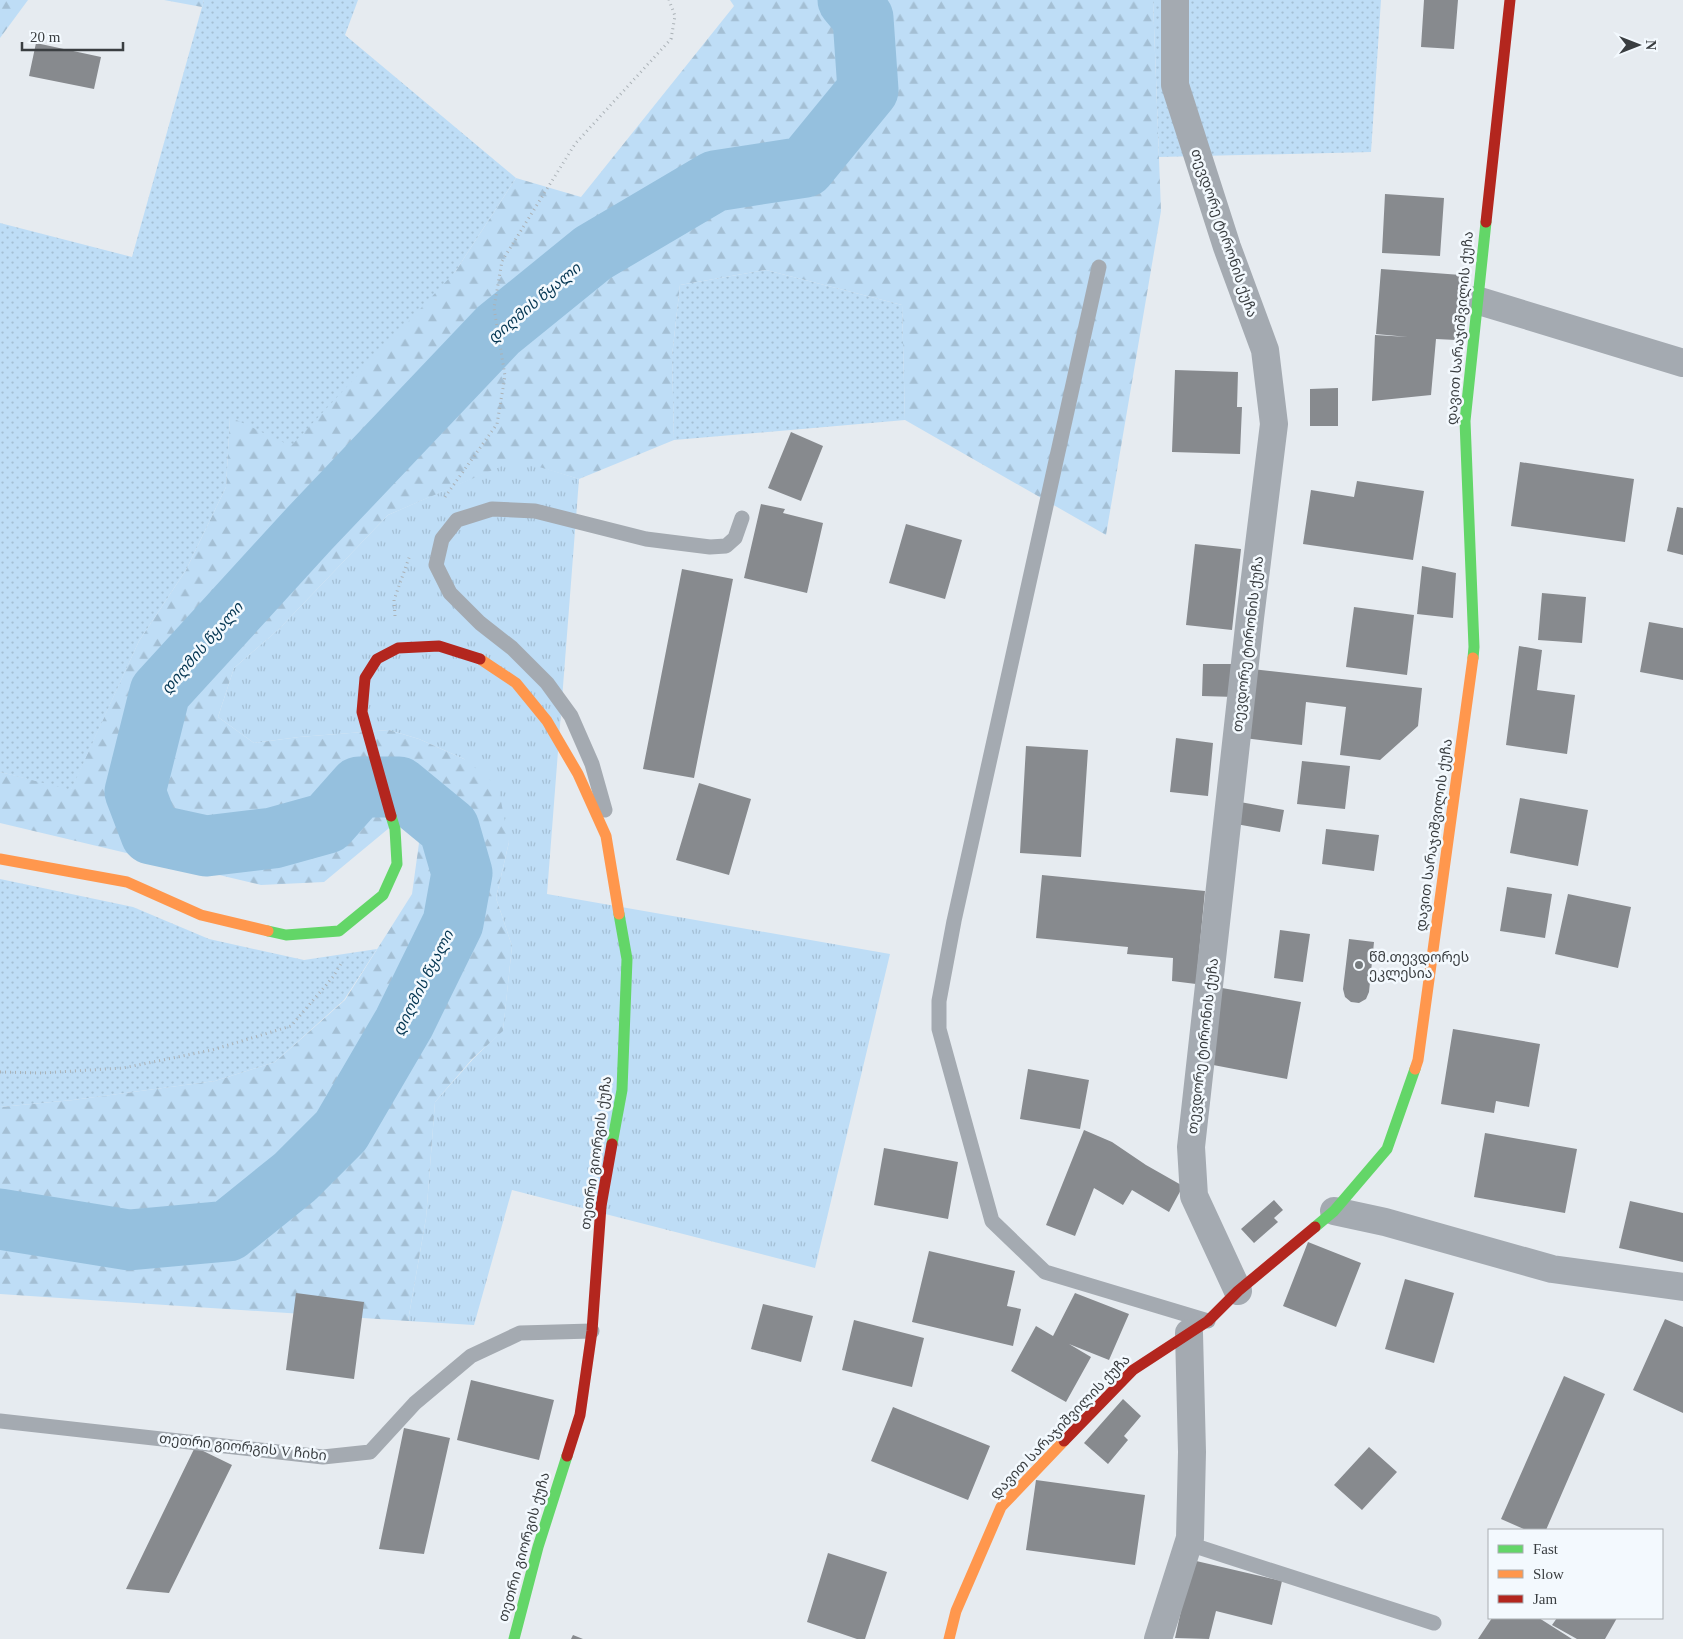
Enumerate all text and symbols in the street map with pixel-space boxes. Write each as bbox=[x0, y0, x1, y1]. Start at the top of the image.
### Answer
scale bar bbox=[22, 20, 124, 52]
north arrow bbox=[1613, 20, 1663, 70]
text: 20 m bbox=[30, 29, 61, 45]
text: N bbox=[1643, 40, 1658, 50]
street label: თევდორე ტირონის ქუჩა bbox=[1187, 147, 1260, 320]
street label: დავით სარაჯიშვილის ქუჩა bbox=[1444, 231, 1477, 426]
water label: დიღმის წყალი bbox=[485, 259, 585, 347]
street label: თევდორე ტირონის ქუჩა bbox=[1230, 555, 1267, 733]
water label: დიღმის წყალი bbox=[158, 598, 248, 698]
street label: დავით სარაჯიშვილის ქუჩა bbox=[1413, 738, 1456, 932]
water label: დიღმის წყალი bbox=[390, 927, 458, 1039]
place label: წმ.თევდორეს ეკლესია bbox=[1369, 950, 1469, 982]
street label: თევდორე ტირონის ქუჩა bbox=[1185, 957, 1222, 1135]
marker: წმ.თევდორეს ეკლესია bbox=[1353, 959, 1365, 971]
street label: თეთრი გიორგის ქუჩა bbox=[578, 1075, 615, 1231]
street label: დავით სარაჯიშვილის ქუჩა bbox=[987, 1352, 1134, 1503]
street label: თეთრი გიორგის V ჩიხი bbox=[158, 1431, 327, 1464]
street label: თეთრი გიორგის ქუჩა bbox=[495, 1471, 553, 1624]
legend bbox=[1488, 1529, 1663, 1619]
text: Fast bbox=[1533, 1541, 1559, 1557]
text: Slow bbox=[1533, 1566, 1564, 1582]
text: Jam bbox=[1533, 1591, 1557, 1607]

